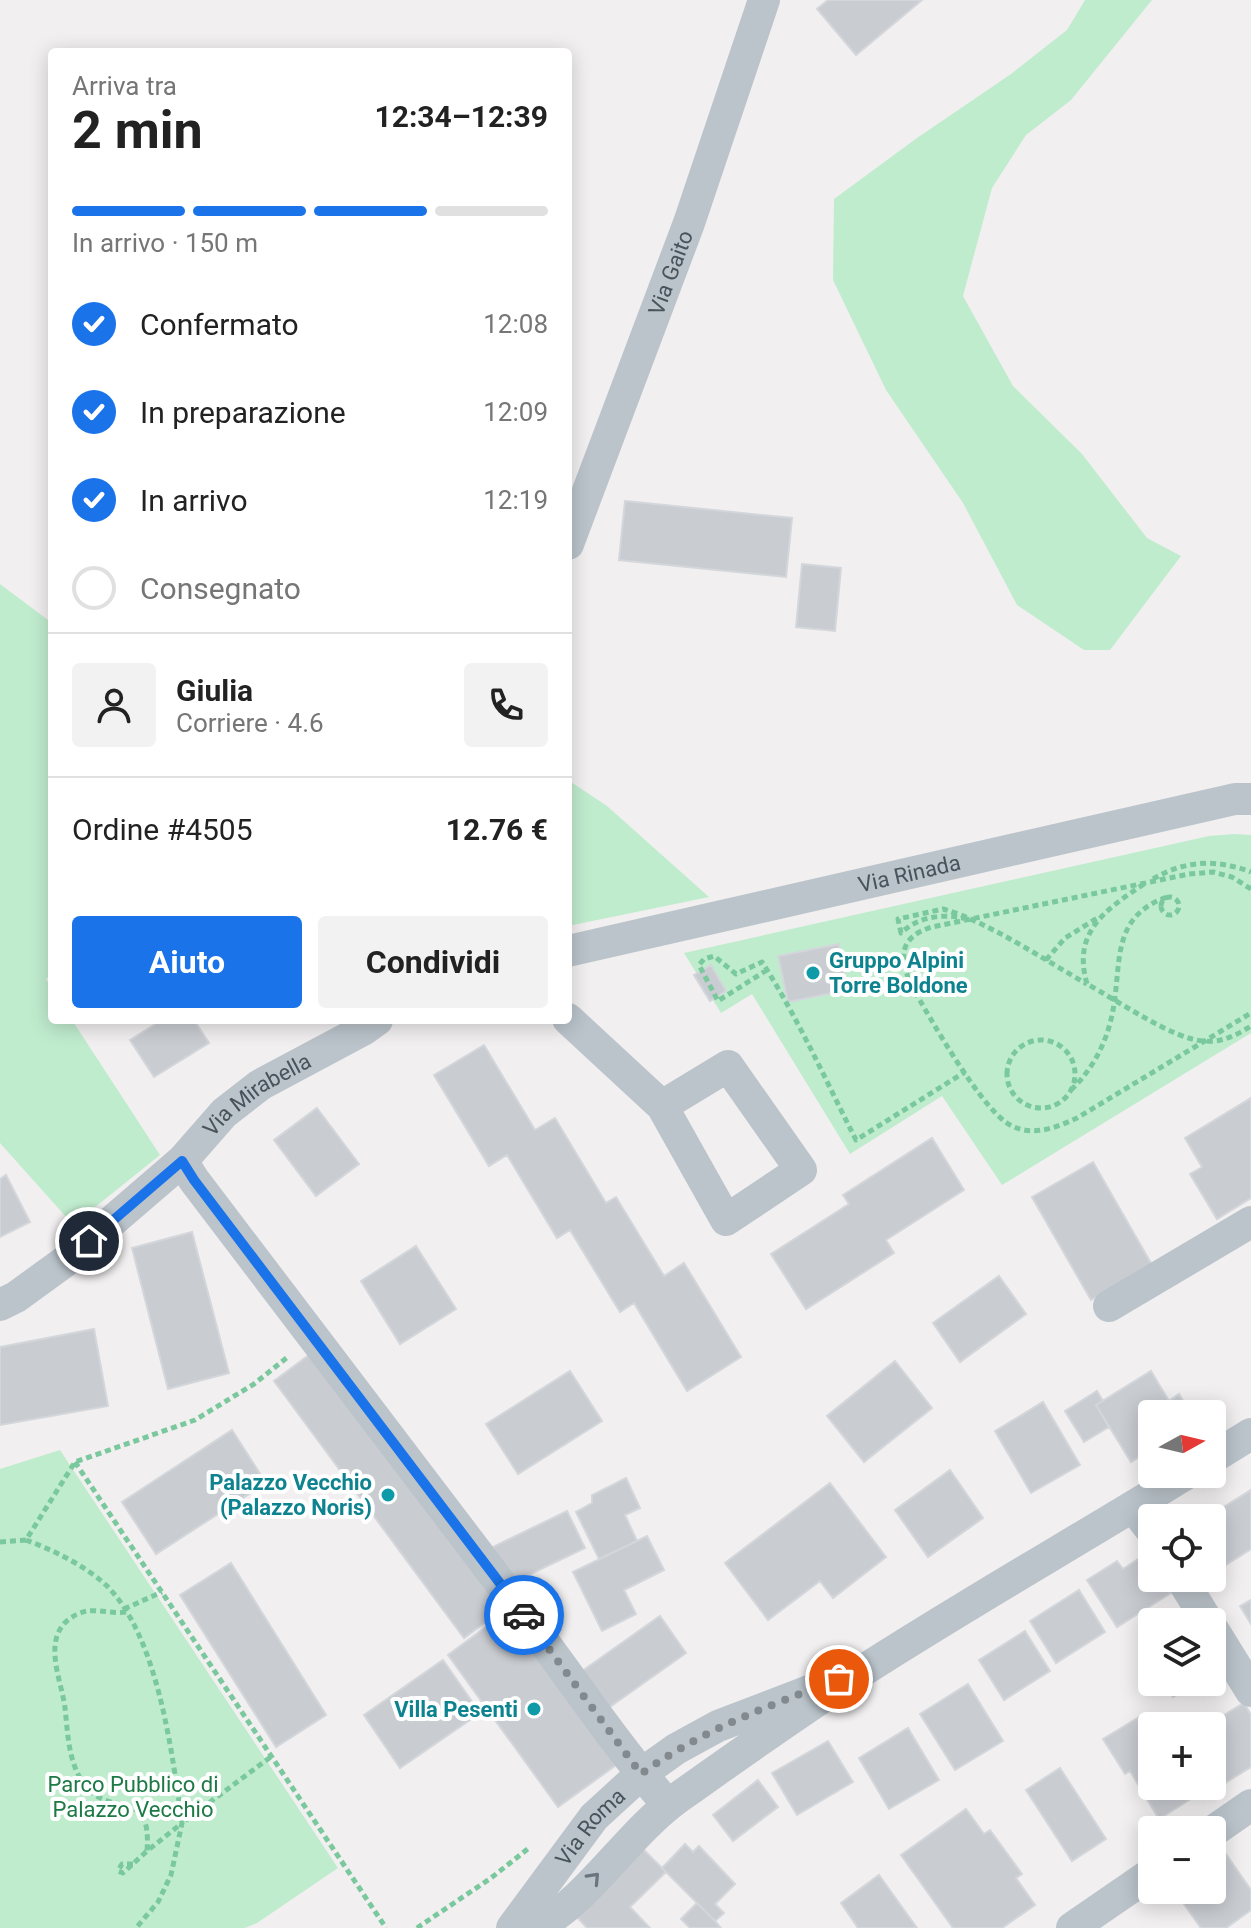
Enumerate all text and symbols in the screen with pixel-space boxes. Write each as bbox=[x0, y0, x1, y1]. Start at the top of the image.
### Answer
text: Arriva tra bbox=[72, 71, 177, 101]
text: 12:34–12:39 bbox=[374, 99, 548, 134]
text: 2 min bbox=[72, 100, 203, 161]
street label: Via Gaito bbox=[643, 227, 698, 319]
text: In arrivo · 150 m bbox=[72, 228, 258, 258]
icon: check bbox=[72, 302, 116, 346]
text: Confermato bbox=[140, 307, 299, 342]
text: 12:08 bbox=[483, 309, 548, 339]
icon: check bbox=[72, 390, 116, 434]
text: In preparazione bbox=[140, 395, 346, 430]
text: 12:09 bbox=[483, 397, 548, 427]
icon: check bbox=[72, 478, 116, 522]
text: In arrivo bbox=[140, 483, 248, 518]
text: 12:19 bbox=[483, 485, 548, 515]
text: Consegnato bbox=[140, 571, 301, 606]
button: person bbox=[72, 663, 156, 747]
button: phone bbox=[464, 663, 548, 747]
text: Giulia bbox=[176, 673, 253, 708]
text: Corriere · 4.6 bbox=[176, 708, 324, 738]
text: Ordine #4505 bbox=[72, 812, 253, 847]
text: 12.76 € bbox=[446, 812, 548, 847]
street label: Via Rinada bbox=[856, 849, 963, 897]
button: Aiuto bbox=[72, 916, 302, 1008]
button: Condividi bbox=[318, 916, 548, 1008]
place label: Gruppo Alpini Torre Boldone bbox=[829, 948, 968, 998]
marker: Gruppo Alpini Torre Boldone bbox=[804, 964, 822, 982]
street label: Via Mirabella bbox=[197, 1048, 315, 1141]
pin bbox=[55, 1207, 123, 1275]
icon: home bbox=[67, 1219, 111, 1263]
north arrow bbox=[1138, 1400, 1226, 1488]
map controls bbox=[1138, 1400, 1226, 1904]
place label: Palazzo Vecchio (Palazzo Noris) bbox=[209, 1470, 372, 1520]
marker: Palazzo Vecchio (Palazzo Noris) bbox=[379, 1486, 397, 1504]
button: locate bbox=[1138, 1504, 1226, 1592]
courier bbox=[484, 1575, 564, 1655]
icon: car bbox=[502, 1593, 546, 1637]
button: layers bbox=[1138, 1608, 1226, 1696]
pin bbox=[805, 1645, 873, 1713]
icon: bag bbox=[817, 1657, 861, 1701]
place label: Villa Pesenti bbox=[394, 1697, 518, 1722]
marker: Villa Pesenti bbox=[525, 1700, 543, 1718]
button: + bbox=[1138, 1712, 1226, 1800]
park label: Parco Pubblico di Palazzo Vecchio bbox=[47, 1772, 219, 1822]
street label: Via Roma bbox=[550, 1783, 630, 1870]
button: − bbox=[1138, 1816, 1226, 1904]
one-way arrow bbox=[585, 1872, 599, 1887]

